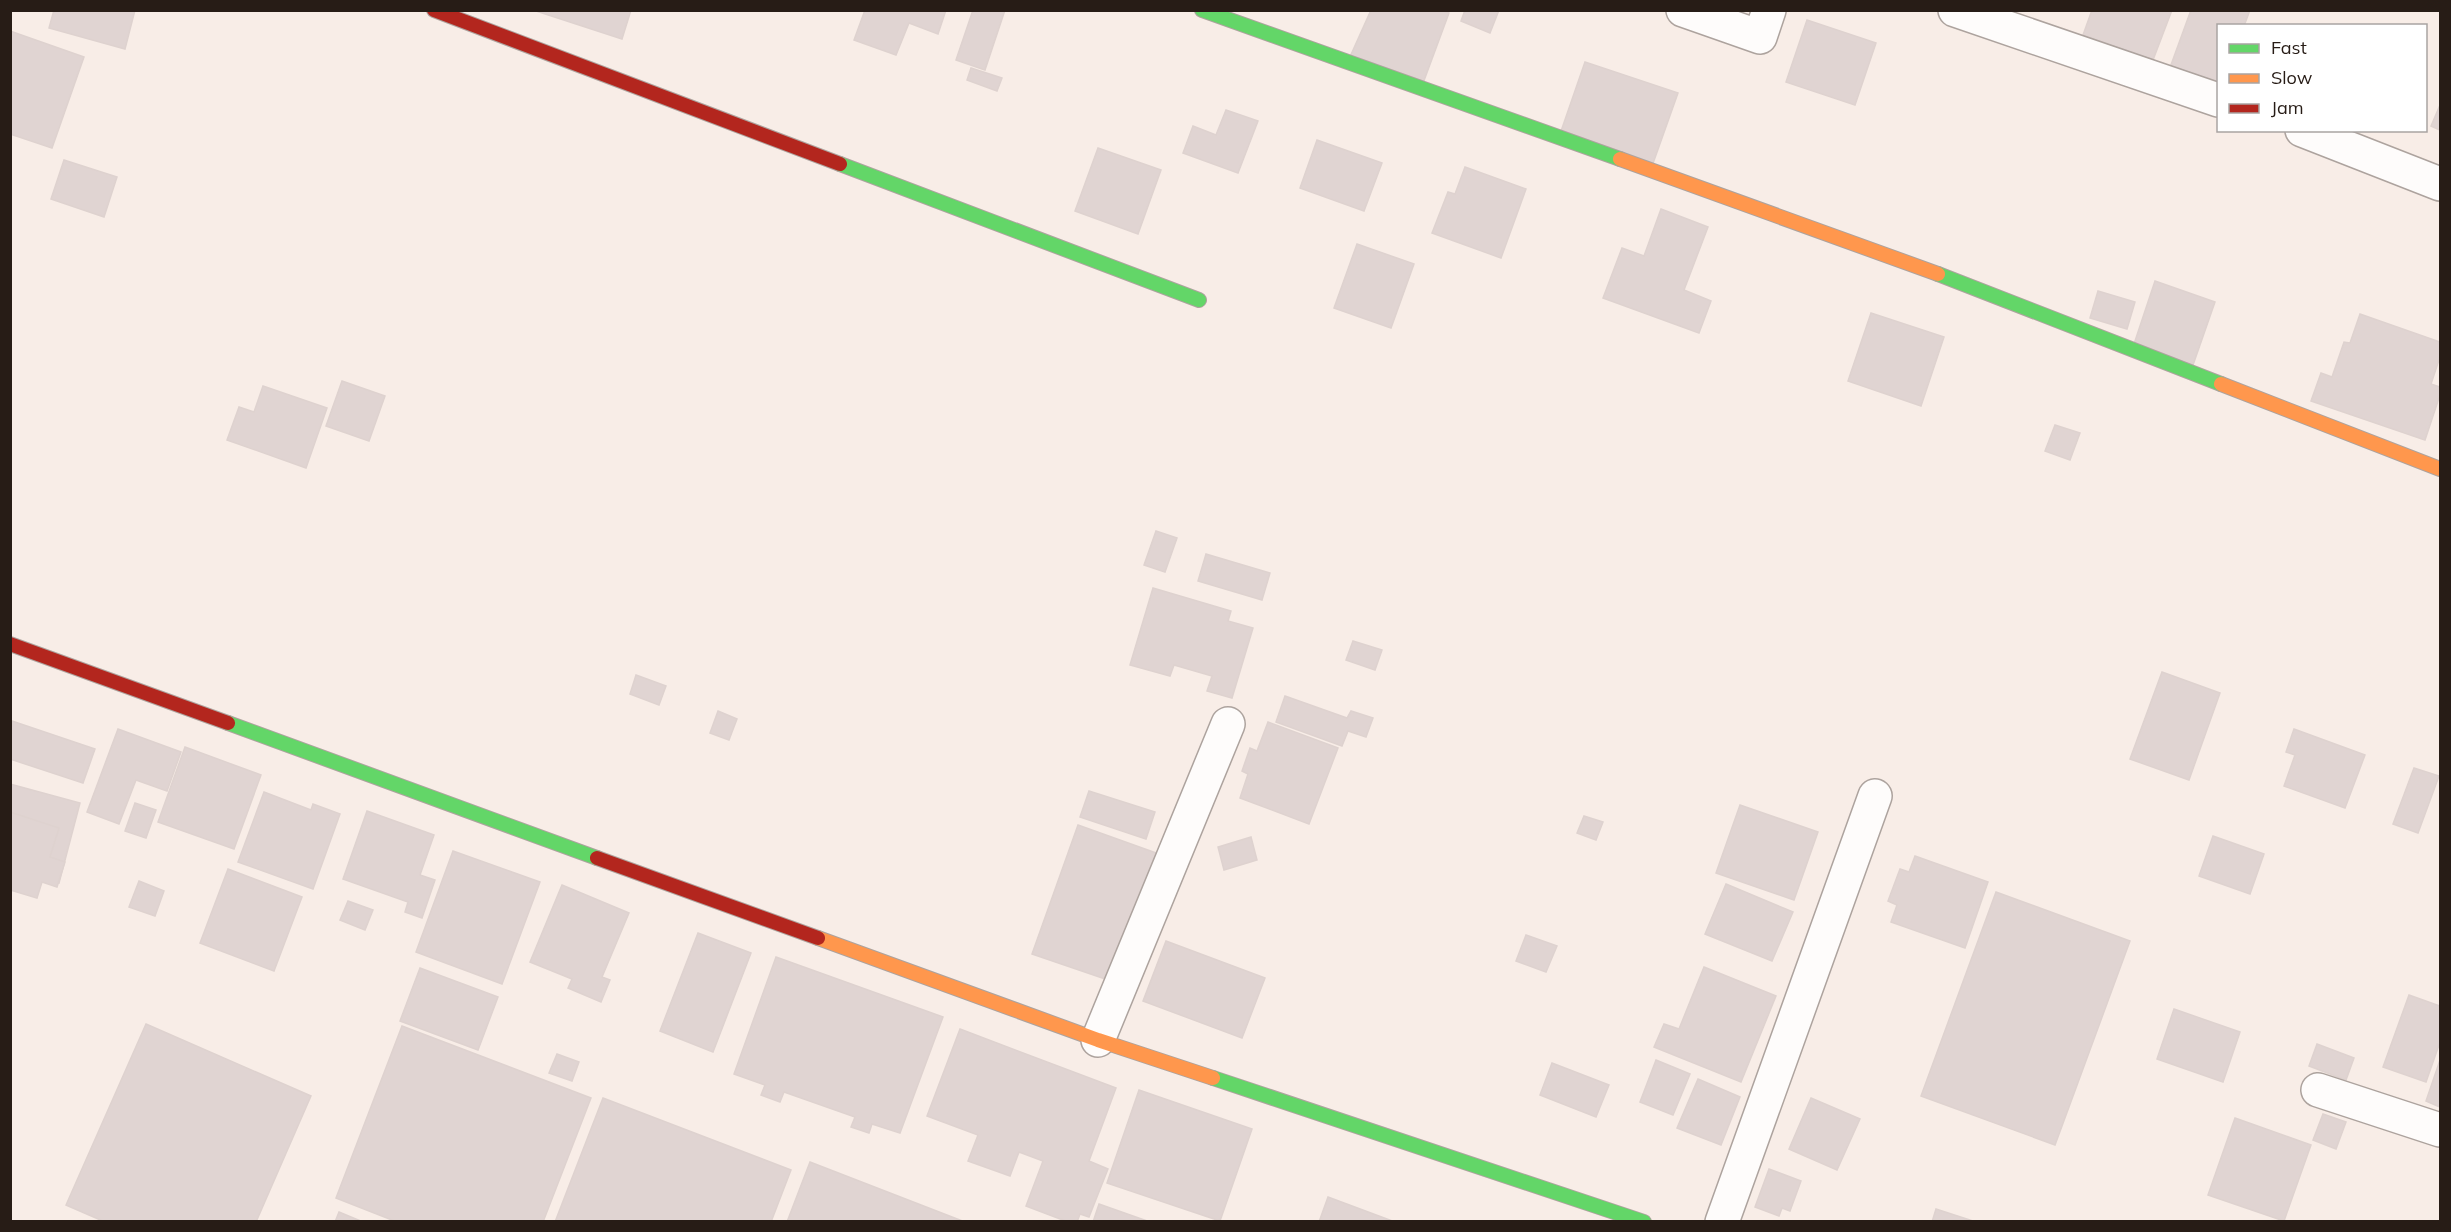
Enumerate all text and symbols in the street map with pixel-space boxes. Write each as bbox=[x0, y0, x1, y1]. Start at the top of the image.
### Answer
legend bbox=[2217, 24, 2427, 132]
text: Fast bbox=[2271, 36, 2307, 59]
text: Slow bbox=[2271, 66, 2313, 89]
text: Jam bbox=[2271, 96, 2304, 119]

